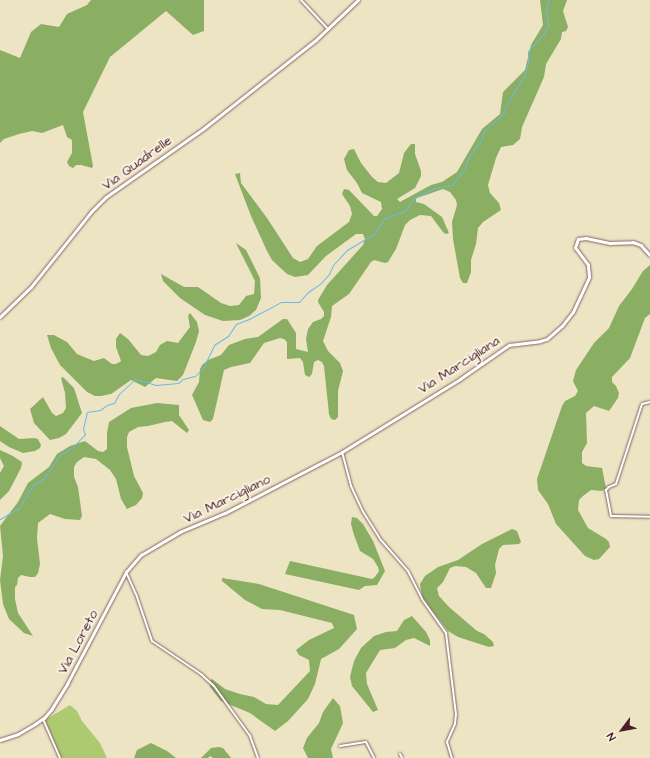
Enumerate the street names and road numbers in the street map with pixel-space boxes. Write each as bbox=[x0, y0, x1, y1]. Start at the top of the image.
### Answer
street label: Via Quadrelle bbox=[99, 132, 175, 194]
street label: Via Marcigliana bbox=[415, 332, 503, 398]
street label: Via Marcigliano bbox=[181, 471, 273, 527]
street label: Via Loreto bbox=[54, 607, 102, 677]

